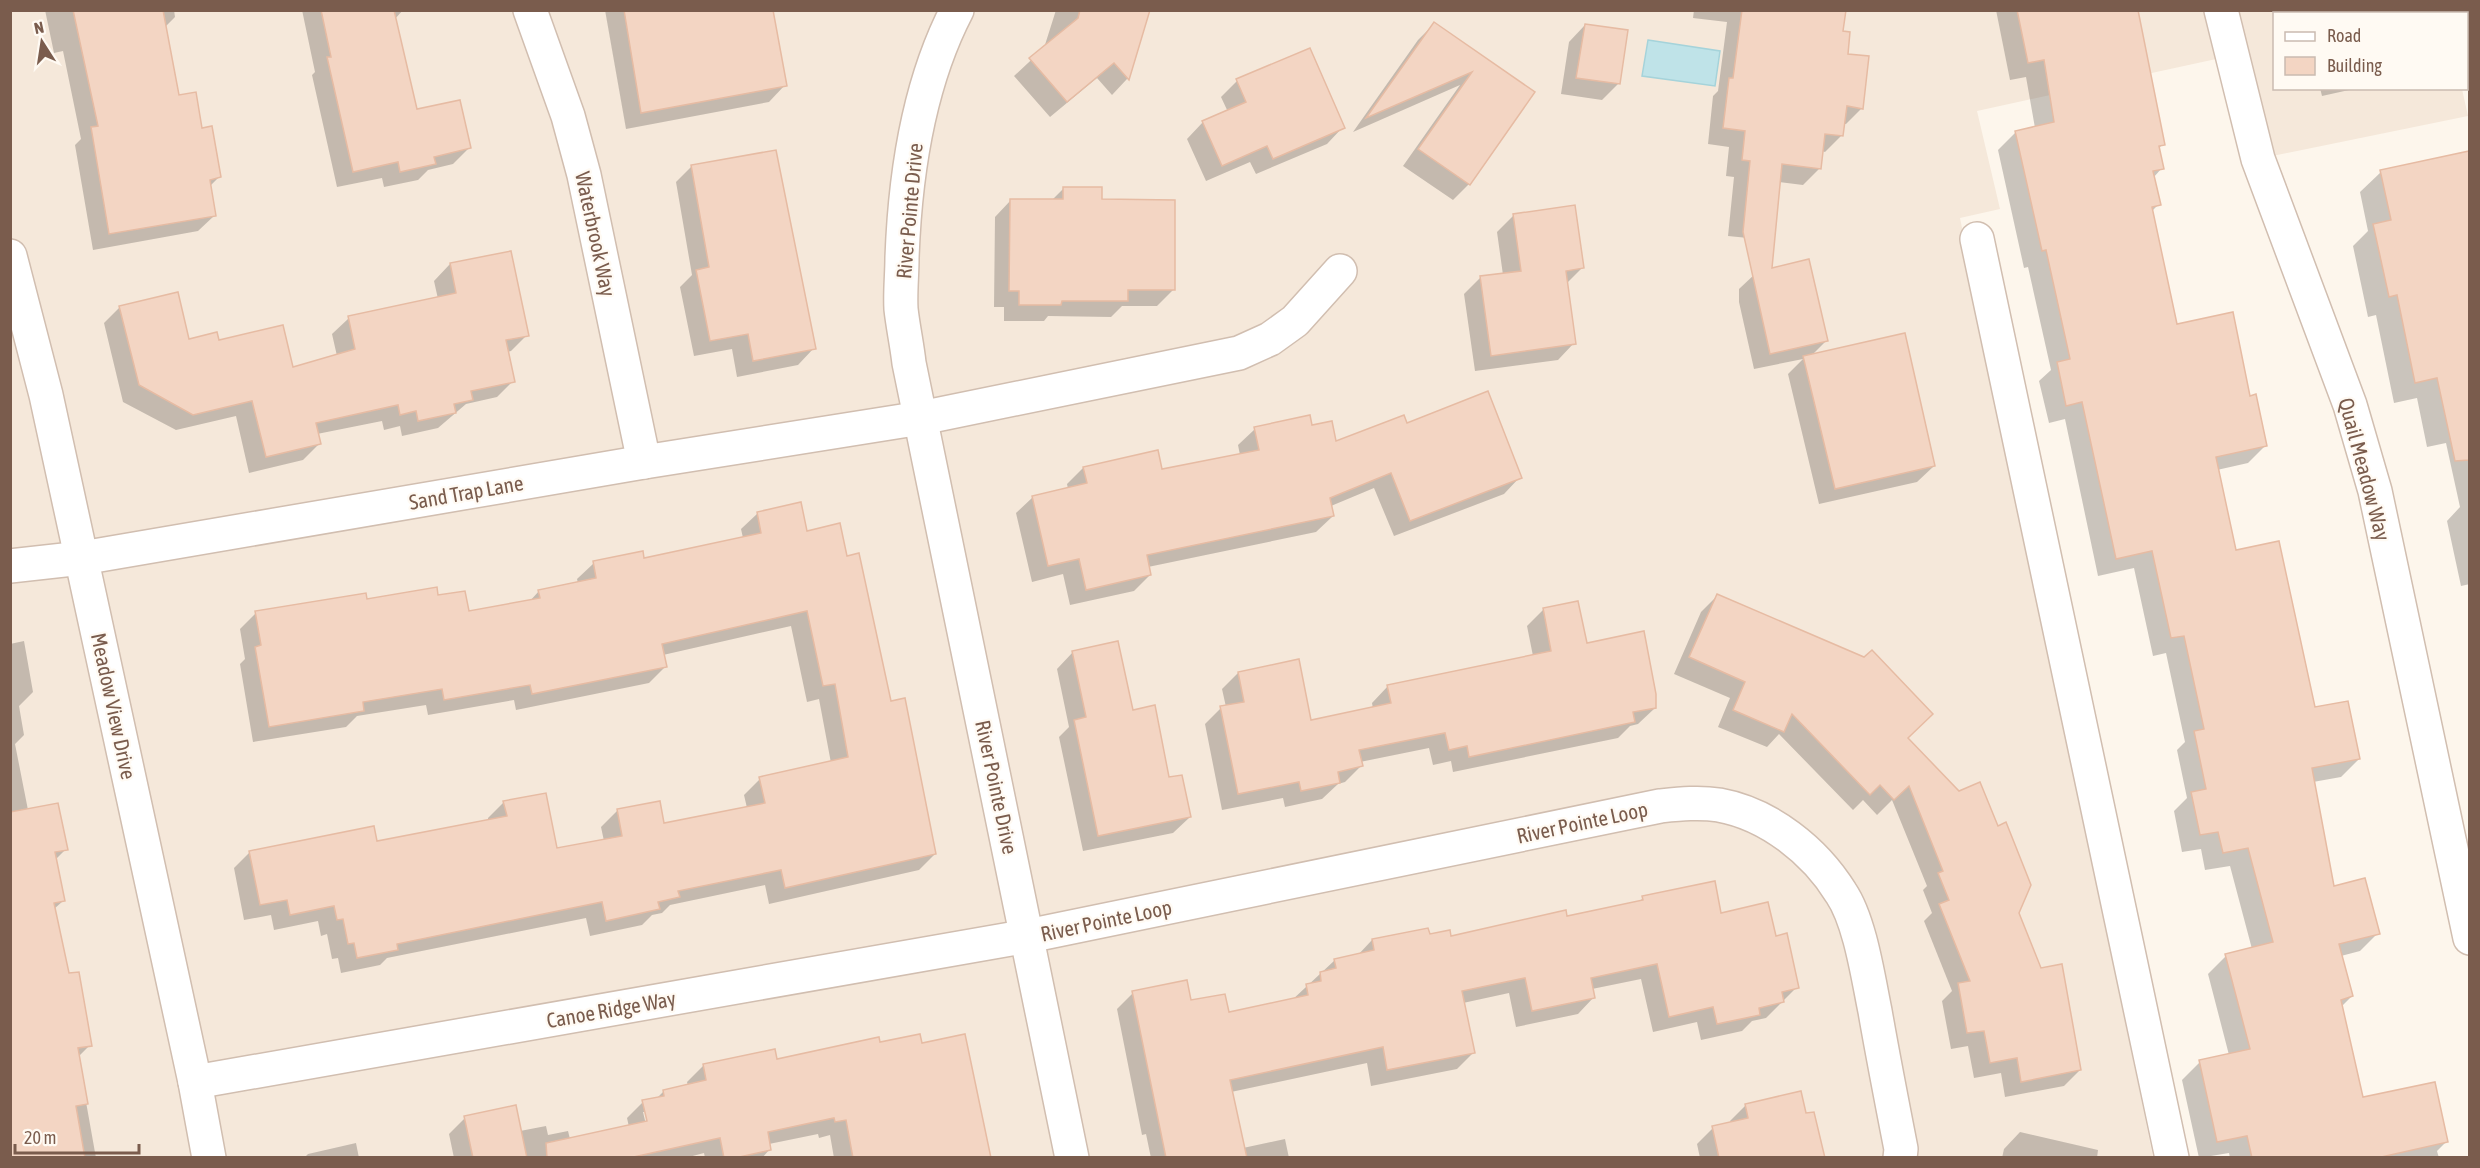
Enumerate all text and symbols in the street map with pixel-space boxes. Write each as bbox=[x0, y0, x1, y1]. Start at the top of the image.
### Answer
north arrow bbox=[12, 12, 72, 72]
legend bbox=[2273, 12, 2468, 90]
text: N bbox=[32, 18, 45, 37]
text: Road bbox=[2327, 25, 2361, 46]
text: Building bbox=[2327, 55, 2382, 76]
street label: River Pointe Drive bbox=[891, 142, 927, 280]
street label: Waterbrook Way bbox=[571, 169, 621, 299]
street label: Quail Meadow Way bbox=[2334, 395, 2396, 543]
street label: Sand Trap Lane bbox=[407, 470, 525, 514]
street label: Meadow View Drive bbox=[87, 631, 141, 781]
street label: River Pointe Drive bbox=[971, 718, 1023, 856]
street label: River Pointe Loop bbox=[1514, 796, 1650, 848]
street label: River Pointe Loop bbox=[1038, 894, 1174, 946]
street label: Canoe Ridge Way bbox=[544, 986, 678, 1032]
scale bar bbox=[15, 1117, 140, 1155]
text: 20 m bbox=[24, 1127, 56, 1148]

